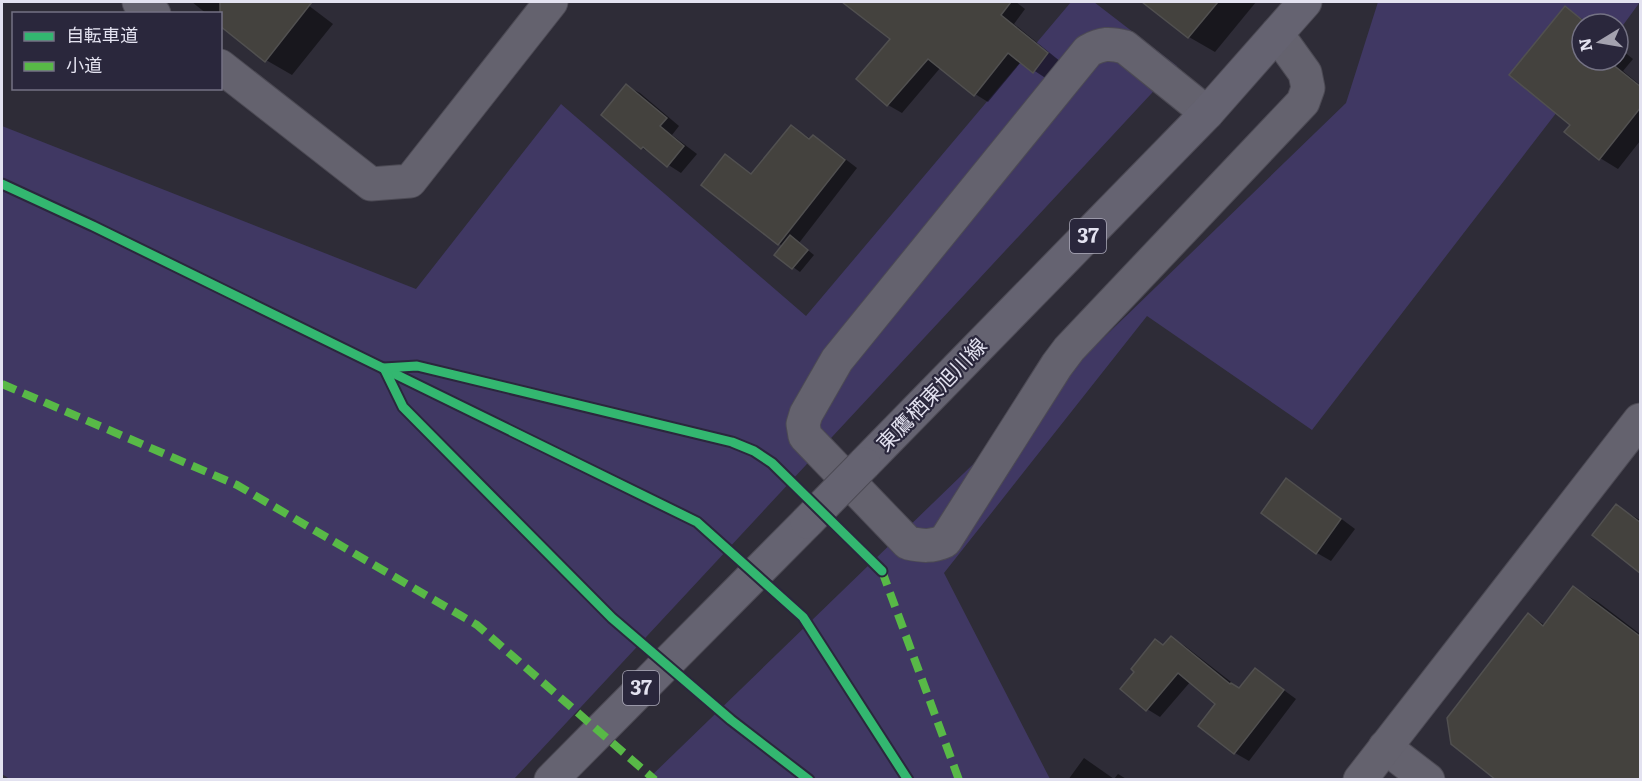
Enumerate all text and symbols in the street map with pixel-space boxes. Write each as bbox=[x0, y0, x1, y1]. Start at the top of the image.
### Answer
legend bbox=[12, 12, 222, 90]
north arrow bbox=[1570, 12, 1630, 72]
text: 自転車道 bbox=[66, 21, 138, 48]
text: N bbox=[1571, 36, 1597, 54]
text: 小道 bbox=[66, 51, 102, 78]
road number: 37 bbox=[1070, 219, 1106, 253]
street label: 東鷹栖東旭川線 bbox=[868, 330, 992, 457]
road number: 37 bbox=[623, 671, 659, 705]

